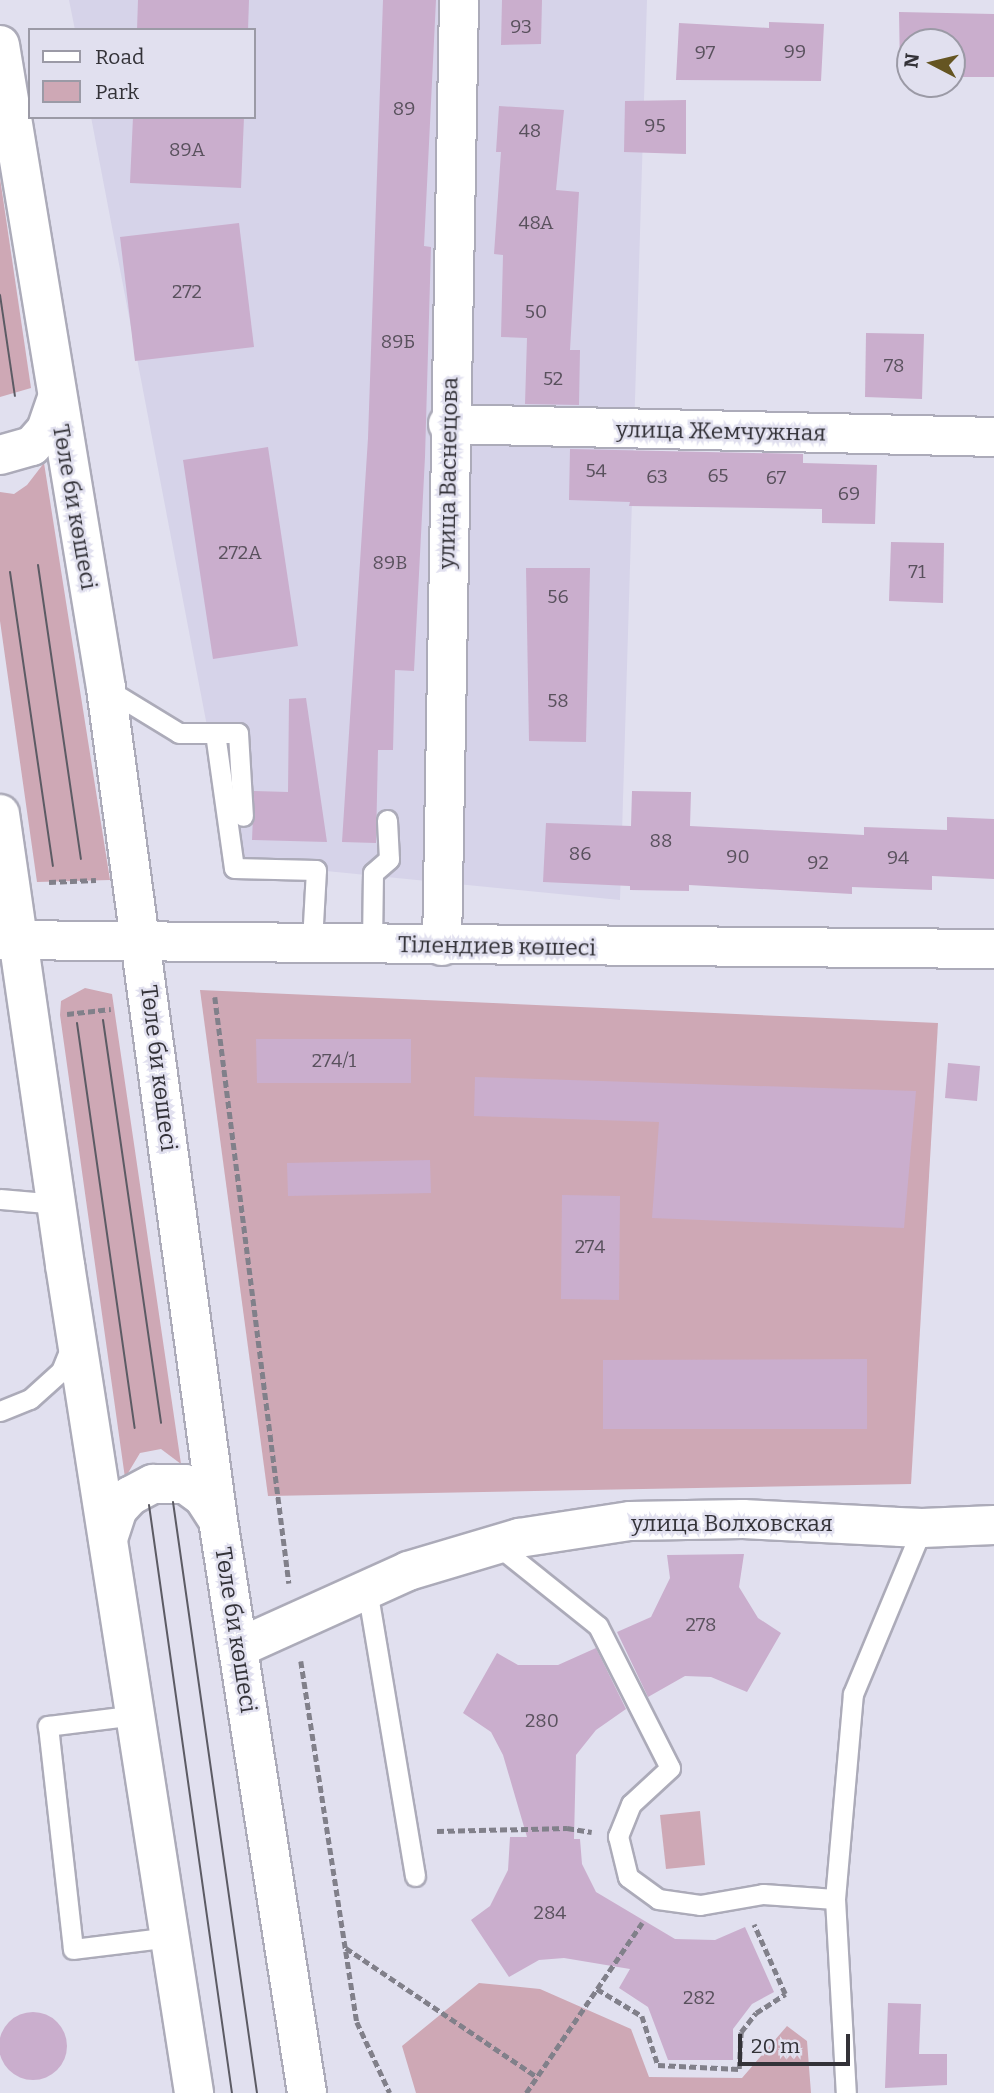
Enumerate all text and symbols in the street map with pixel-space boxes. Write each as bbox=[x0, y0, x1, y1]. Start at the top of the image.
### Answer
house number: 93 bbox=[510, 16, 532, 38]
legend bbox=[28, 28, 256, 119]
north arrow bbox=[896, 28, 966, 98]
house number: 99 bbox=[784, 41, 806, 63]
house number: 97 bbox=[695, 42, 715, 64]
text: Road bbox=[95, 44, 144, 70]
text: N bbox=[899, 52, 924, 69]
text: Park bbox=[95, 79, 139, 105]
house number: 89 bbox=[393, 98, 415, 120]
house number: 95 bbox=[644, 115, 666, 137]
house number: 48 bbox=[519, 120, 541, 142]
house number: 89А bbox=[169, 139, 205, 161]
house number: 48А bbox=[518, 212, 554, 234]
house number: 272 bbox=[172, 281, 202, 303]
house number: 50 bbox=[525, 301, 547, 323]
house number: 89Б bbox=[381, 331, 415, 353]
house number: 78 bbox=[884, 355, 904, 377]
house number: 52 bbox=[543, 368, 563, 390]
street label: улица Васнецова bbox=[433, 377, 463, 569]
street label: улица Жемчужная bbox=[616, 415, 826, 447]
street label: Төле би көшесі bbox=[47, 422, 103, 592]
house number: 54 bbox=[585, 460, 607, 482]
house number: 65 bbox=[708, 465, 728, 487]
house number: 63 bbox=[646, 466, 668, 488]
house number: 67 bbox=[766, 467, 786, 489]
house number: 69 bbox=[838, 483, 860, 505]
house number: 272А bbox=[218, 542, 262, 564]
house number: 89В bbox=[373, 552, 407, 574]
house number: 71 bbox=[908, 561, 926, 583]
house number: 56 bbox=[547, 586, 569, 608]
house number: 58 bbox=[547, 690, 569, 712]
house number: 88 bbox=[650, 830, 672, 852]
house number: 86 bbox=[569, 843, 591, 865]
house number: 90 bbox=[726, 846, 750, 868]
house number: 94 bbox=[887, 847, 909, 869]
house number: 92 bbox=[807, 852, 829, 874]
street label: Тілендиев көшесі bbox=[398, 930, 596, 962]
street label: Төле би көшесі bbox=[135, 983, 183, 1153]
house number: 274/1 bbox=[312, 1050, 356, 1072]
house number: 274 bbox=[575, 1236, 605, 1258]
street label: улица Волховская bbox=[631, 1509, 833, 1537]
street label: Төле би көшесі bbox=[209, 1545, 263, 1715]
house number: 278 bbox=[686, 1614, 716, 1636]
house number: 280 bbox=[525, 1710, 559, 1732]
house number: 284 bbox=[534, 1902, 566, 1924]
house number: 282 bbox=[683, 1987, 715, 2009]
scale bar bbox=[742, 2020, 854, 2064]
text: 20 m bbox=[751, 2033, 800, 2059]

